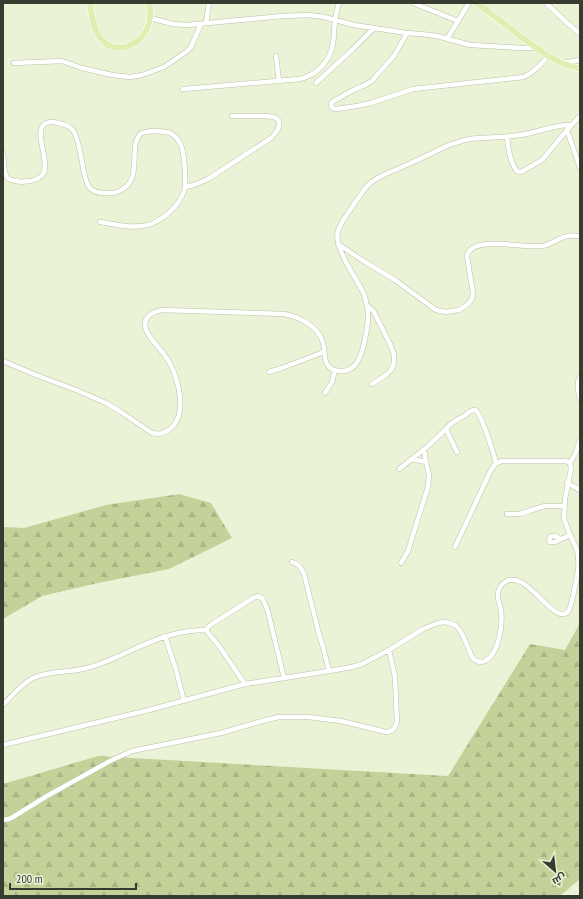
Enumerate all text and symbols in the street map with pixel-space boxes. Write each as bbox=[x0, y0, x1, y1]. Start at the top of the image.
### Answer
north arrow bbox=[535, 851, 575, 891]
scale bar bbox=[10, 865, 136, 891]
text: ش bbox=[550, 870, 569, 889]
text: 200 m bbox=[16, 871, 43, 886]

